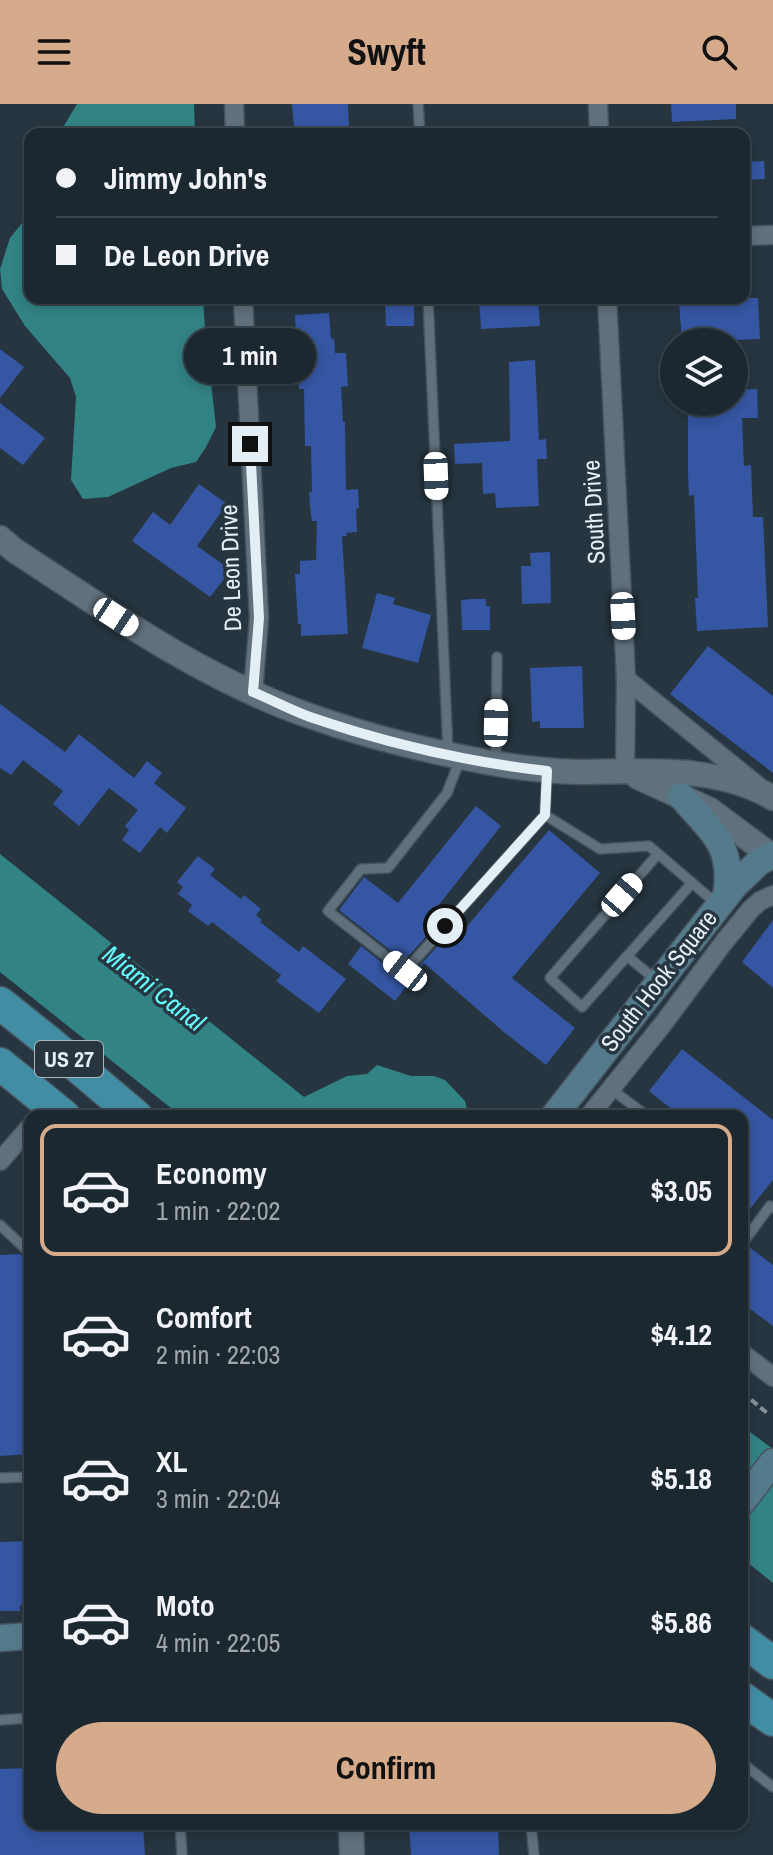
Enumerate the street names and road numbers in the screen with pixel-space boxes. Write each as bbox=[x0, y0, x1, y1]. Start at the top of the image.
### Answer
street label: South Drive bbox=[574, 459, 612, 565]
street label: De Leon Drive bbox=[212, 504, 248, 632]
street label: South Hook Square bbox=[593, 903, 724, 1058]
road number: US 27 bbox=[35, 1041, 103, 1077]

